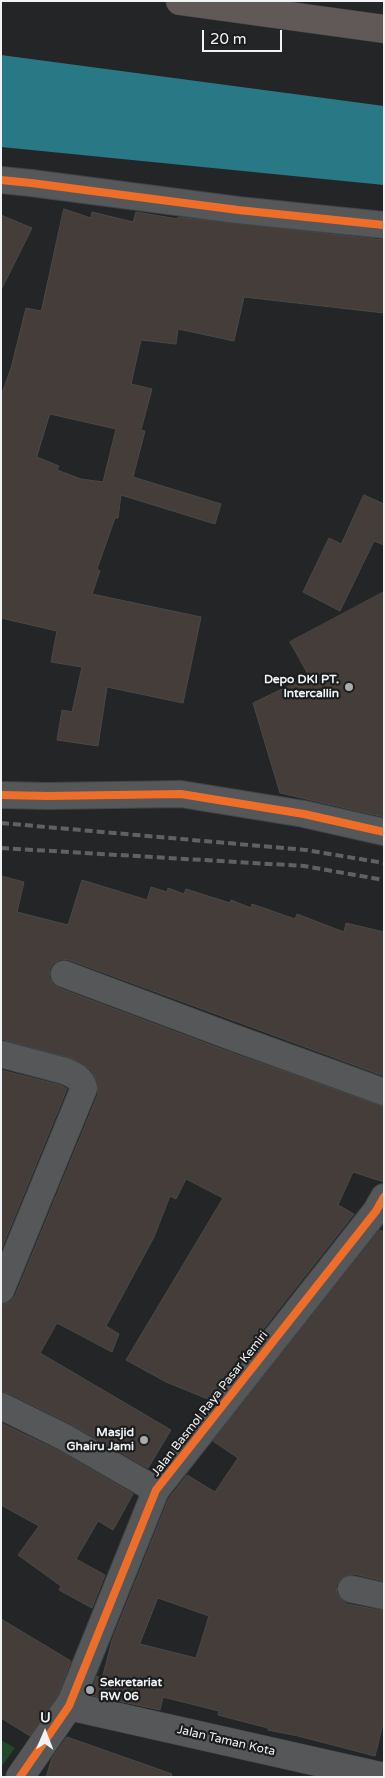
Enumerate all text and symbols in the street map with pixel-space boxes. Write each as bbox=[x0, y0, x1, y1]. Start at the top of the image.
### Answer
scale bar bbox=[205, 20, 285, 52]
text: 20 m bbox=[210, 30, 247, 48]
place label: Depo DKI PT. Intercallin bbox=[264, 673, 339, 701]
marker: Depo DKI PT. Intercallin bbox=[343, 681, 355, 693]
street label: Jalan Basmol Raya Pasar Kemiri bbox=[149, 1329, 271, 1479]
place label: Masjid Ghairu Jami bbox=[67, 1426, 134, 1454]
marker: Masjid Ghairu Jami bbox=[138, 1434, 150, 1446]
place label: Sekretariat RW 06 bbox=[100, 1676, 162, 1704]
marker: Sekretariat RW 06 bbox=[84, 1684, 96, 1696]
north arrow bbox=[20, 1708, 70, 1758]
text: U bbox=[40, 1709, 51, 1726]
street label: Jalan Taman Kota bbox=[175, 1723, 277, 1759]

